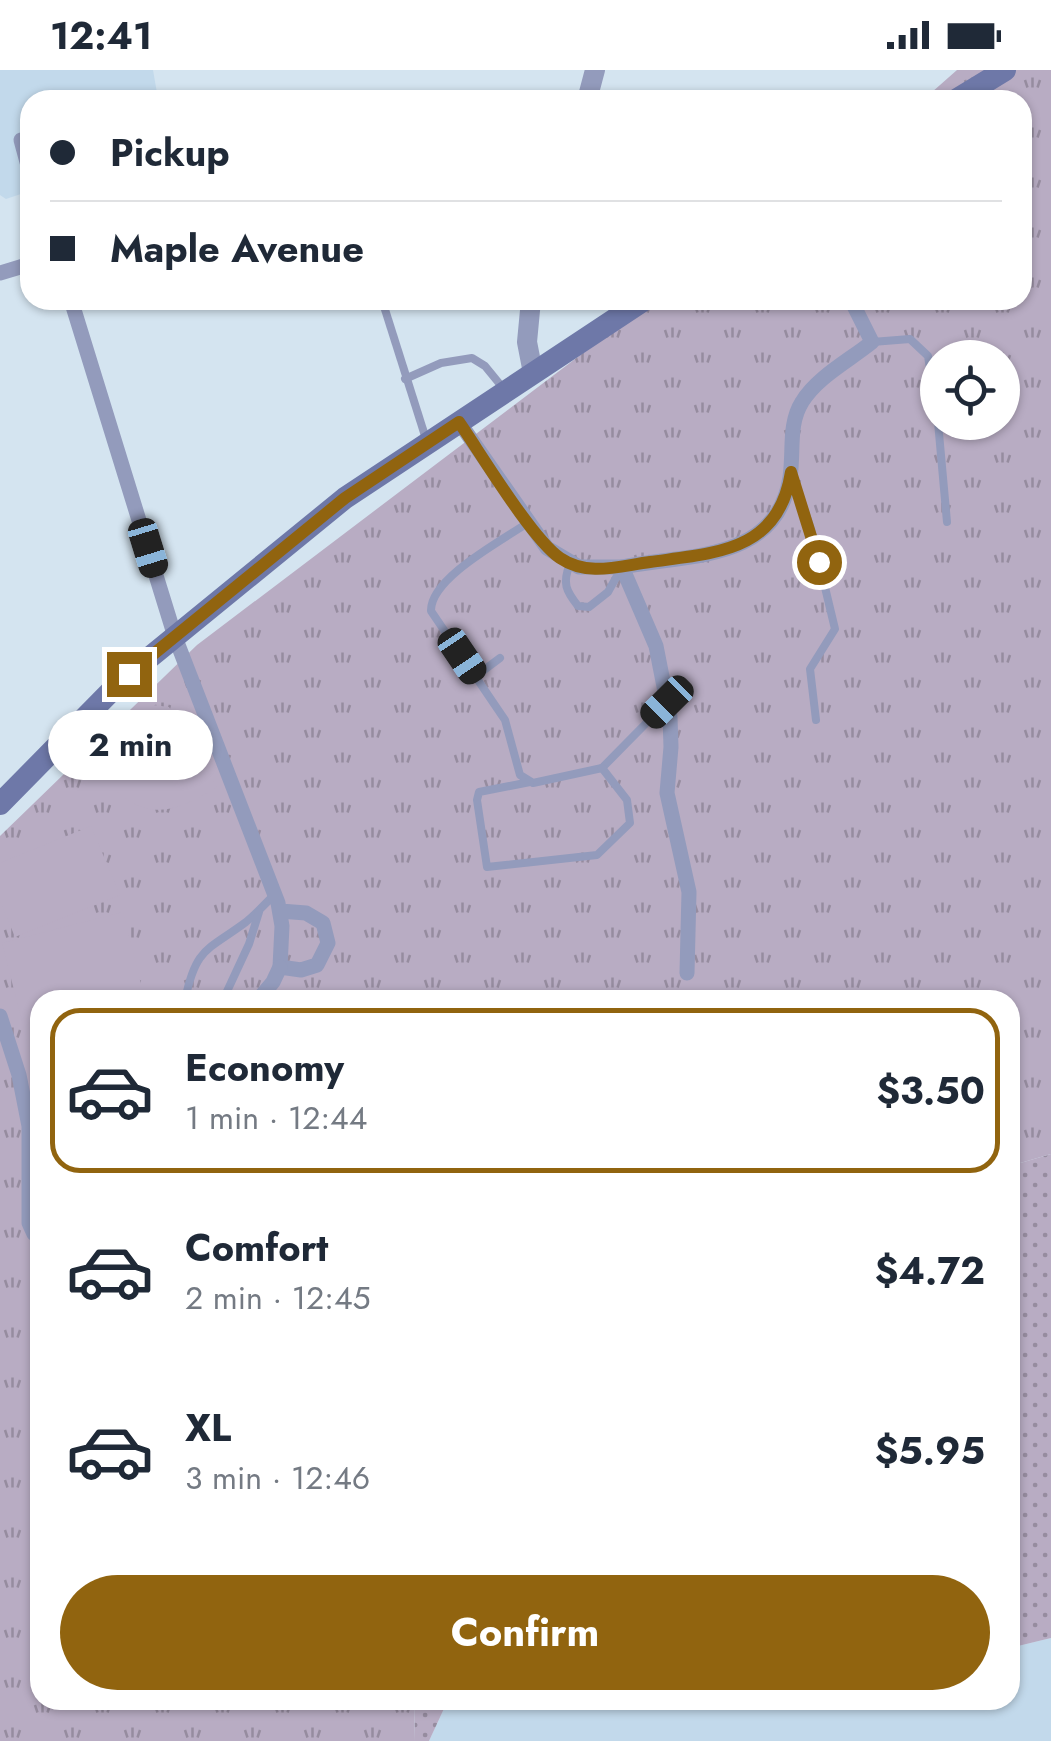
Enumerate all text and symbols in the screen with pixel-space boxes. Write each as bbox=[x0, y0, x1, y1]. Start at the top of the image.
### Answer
text: 12:41 bbox=[50, 8, 152, 63]
text: Pickup bbox=[110, 125, 230, 180]
text: Maple Avenue bbox=[110, 221, 364, 276]
map controls bbox=[920, 340, 1020, 440]
button: locate bbox=[920, 340, 1020, 440]
car bbox=[125, 515, 171, 581]
route start bbox=[797, 540, 842, 585]
car bbox=[433, 623, 491, 689]
route end bbox=[107, 652, 152, 697]
car bbox=[635, 670, 699, 734]
callout: 2 min bbox=[46, 709, 212, 779]
text: 2 min bbox=[88, 722, 173, 768]
text: Economy bbox=[185, 1040, 344, 1095]
icon: car bbox=[65, 1046, 155, 1136]
text: $3.50 bbox=[876, 1063, 985, 1118]
text: 1 min · 12:44 bbox=[185, 1095, 367, 1141]
text: Comfort bbox=[185, 1220, 328, 1275]
icon: car bbox=[65, 1226, 155, 1316]
text: $4.72 bbox=[875, 1243, 985, 1298]
text: 2 min · 12:45 bbox=[185, 1275, 371, 1321]
text: XL bbox=[185, 1400, 231, 1455]
icon: car bbox=[65, 1406, 155, 1496]
text: $5.95 bbox=[875, 1423, 985, 1478]
text: 3 min · 12:46 bbox=[185, 1455, 370, 1501]
button: Confirm bbox=[60, 1575, 990, 1690]

